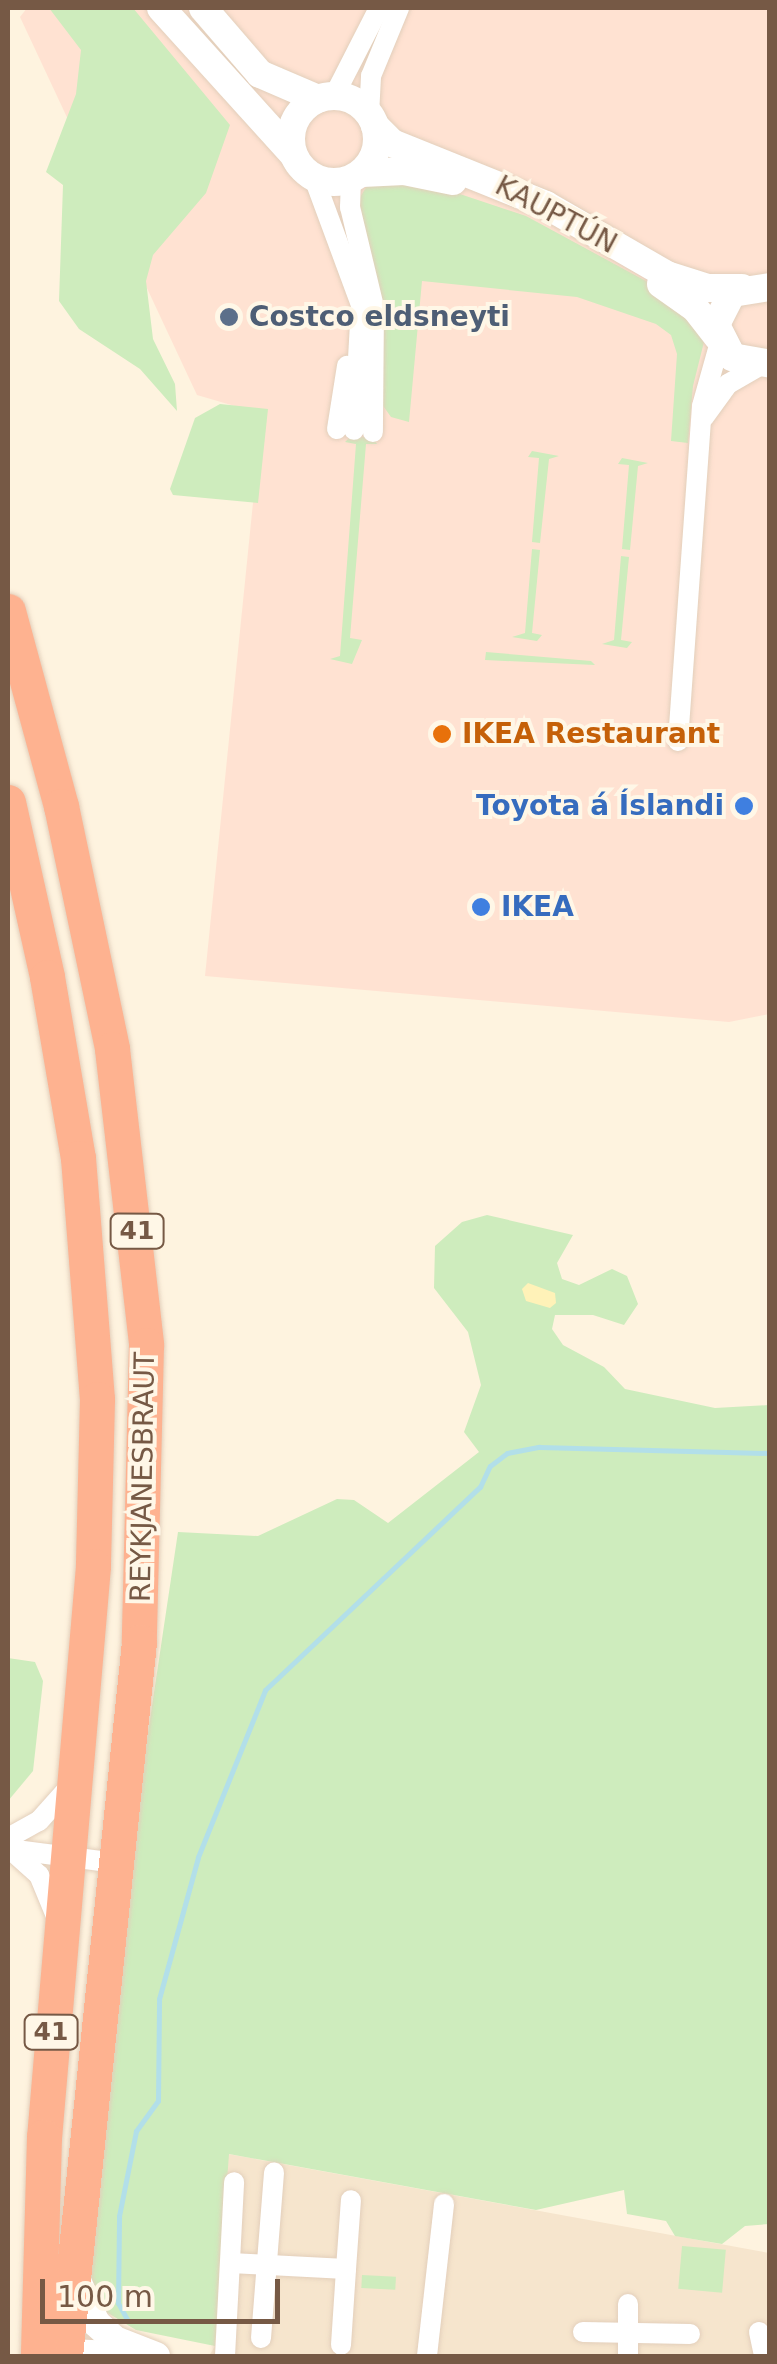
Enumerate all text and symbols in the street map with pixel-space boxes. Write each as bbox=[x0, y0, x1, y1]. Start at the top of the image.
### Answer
street label: KAUPTÚN bbox=[489, 169, 623, 261]
place label: Costco eldsneyti bbox=[249, 300, 510, 334]
marker: Costco eldsneyti bbox=[218, 306, 240, 328]
place label: IKEA Restaurant bbox=[462, 717, 720, 751]
marker: IKEA Restaurant bbox=[431, 723, 453, 745]
place label: Toyota á Íslandi bbox=[476, 789, 724, 823]
marker: Toyota á Íslandi bbox=[733, 795, 755, 817]
place label: IKEA bbox=[501, 890, 574, 924]
marker: IKEA bbox=[470, 896, 492, 918]
road number: 41 bbox=[110, 1211, 164, 1251]
street label: REYKJANESBRAUT bbox=[124, 1352, 162, 1602]
road number: 41 bbox=[23, 2012, 78, 2052]
scale bar bbox=[45, 2259, 285, 2321]
text: 100 m bbox=[57, 2279, 153, 2314]

